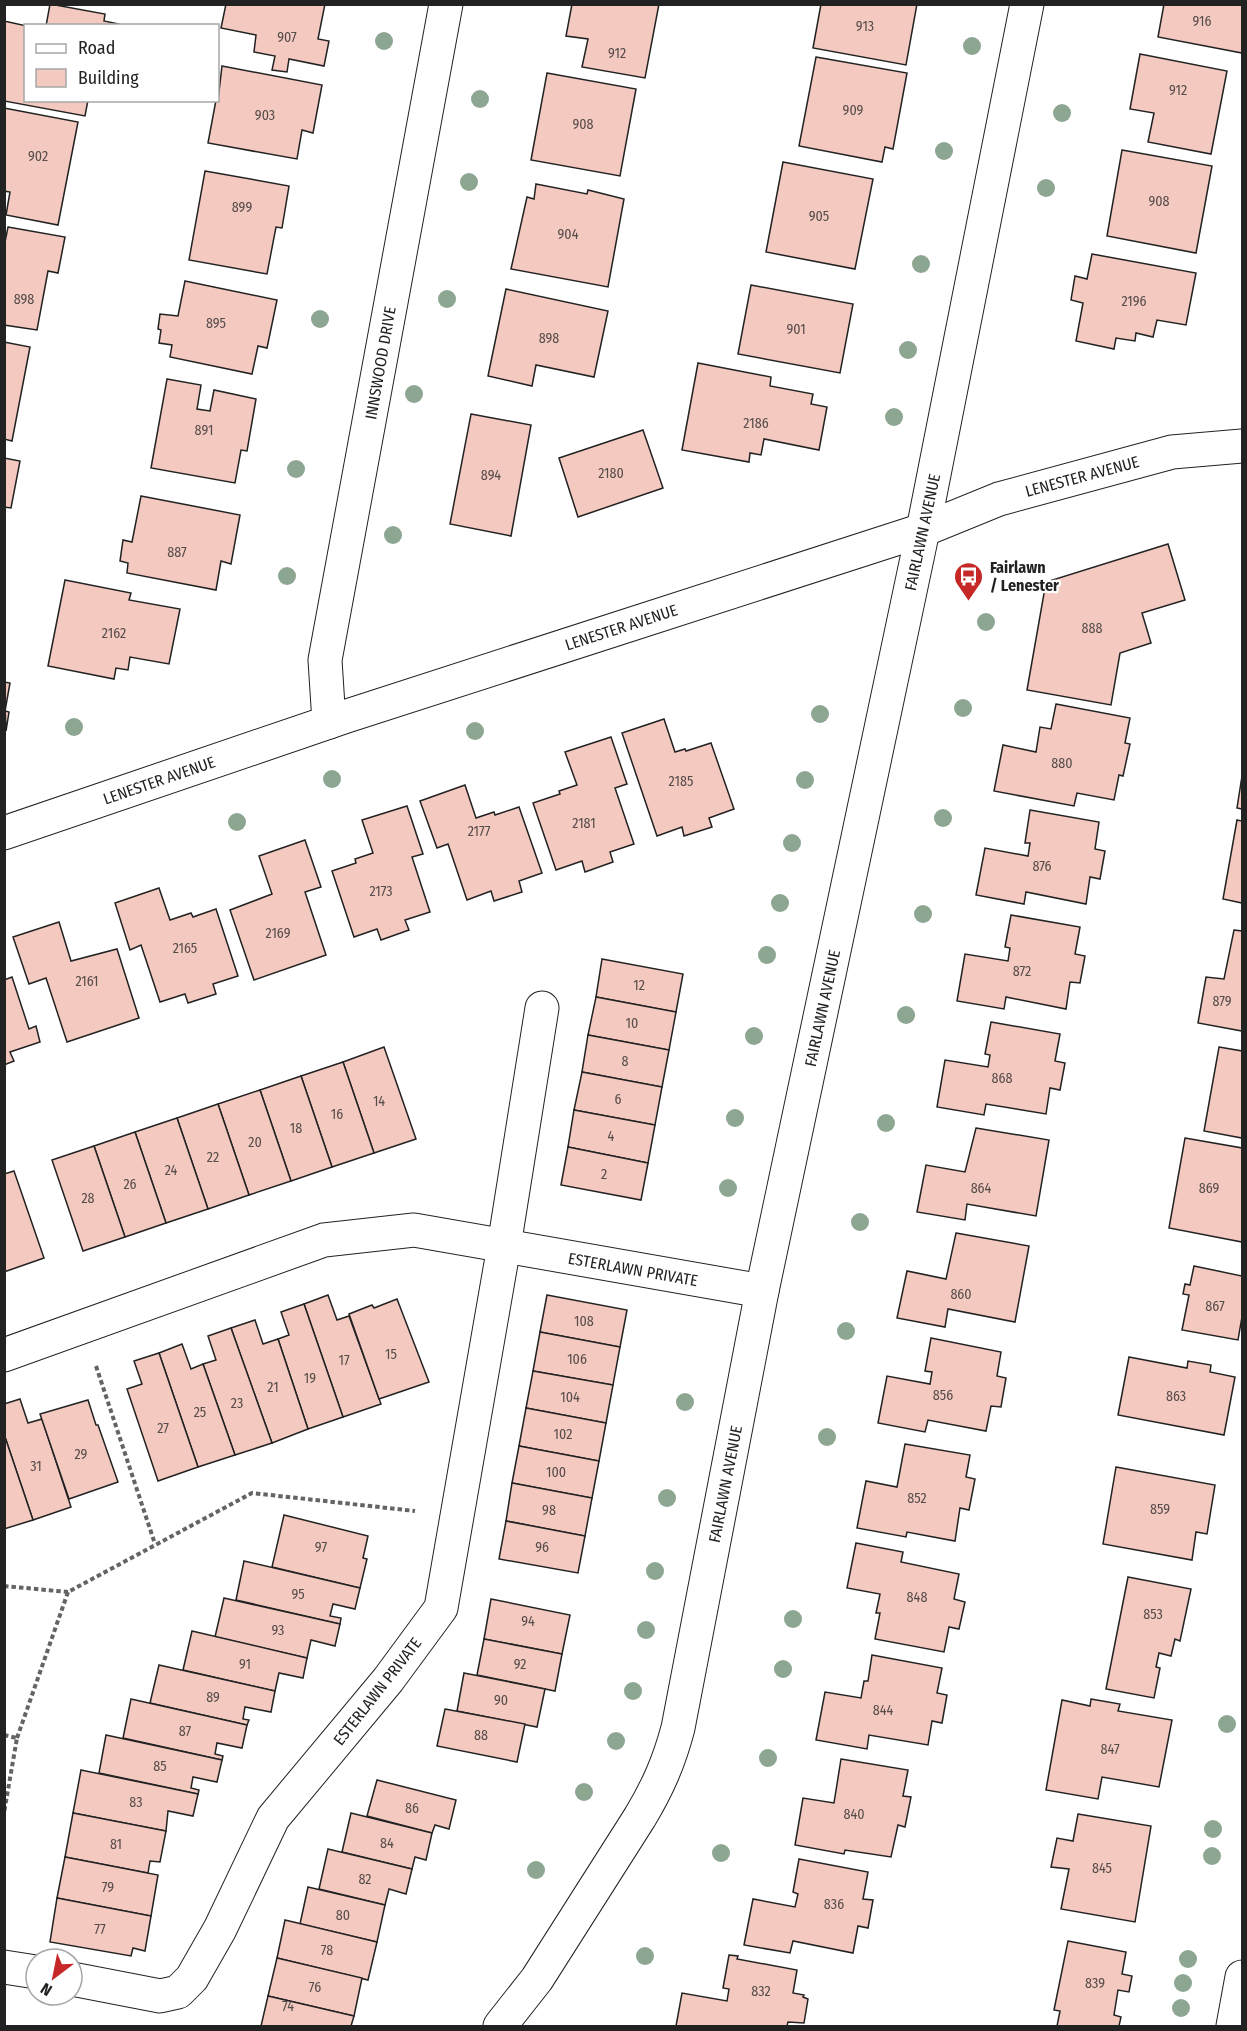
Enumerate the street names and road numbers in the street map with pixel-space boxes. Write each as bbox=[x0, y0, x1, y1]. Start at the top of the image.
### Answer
street label: INNSWOOD DRIVE bbox=[361, 305, 400, 421]
street label: LENESTER AVENUE bbox=[1023, 452, 1141, 501]
street label: FAIRLAWN AVENUE bbox=[901, 472, 944, 592]
street label: LENESTER AVENUE bbox=[563, 600, 680, 655]
street label: LENESTER AVENUE bbox=[101, 752, 218, 809]
street label: FAIRLAWN AVENUE bbox=[801, 948, 844, 1068]
street label: ESTERLAWN PRIVATE bbox=[567, 1249, 699, 1290]
street label: FAIRLAWN AVENUE bbox=[705, 1424, 746, 1544]
street label: ESTERLAWN PRIVATE bbox=[330, 1634, 425, 1749]

